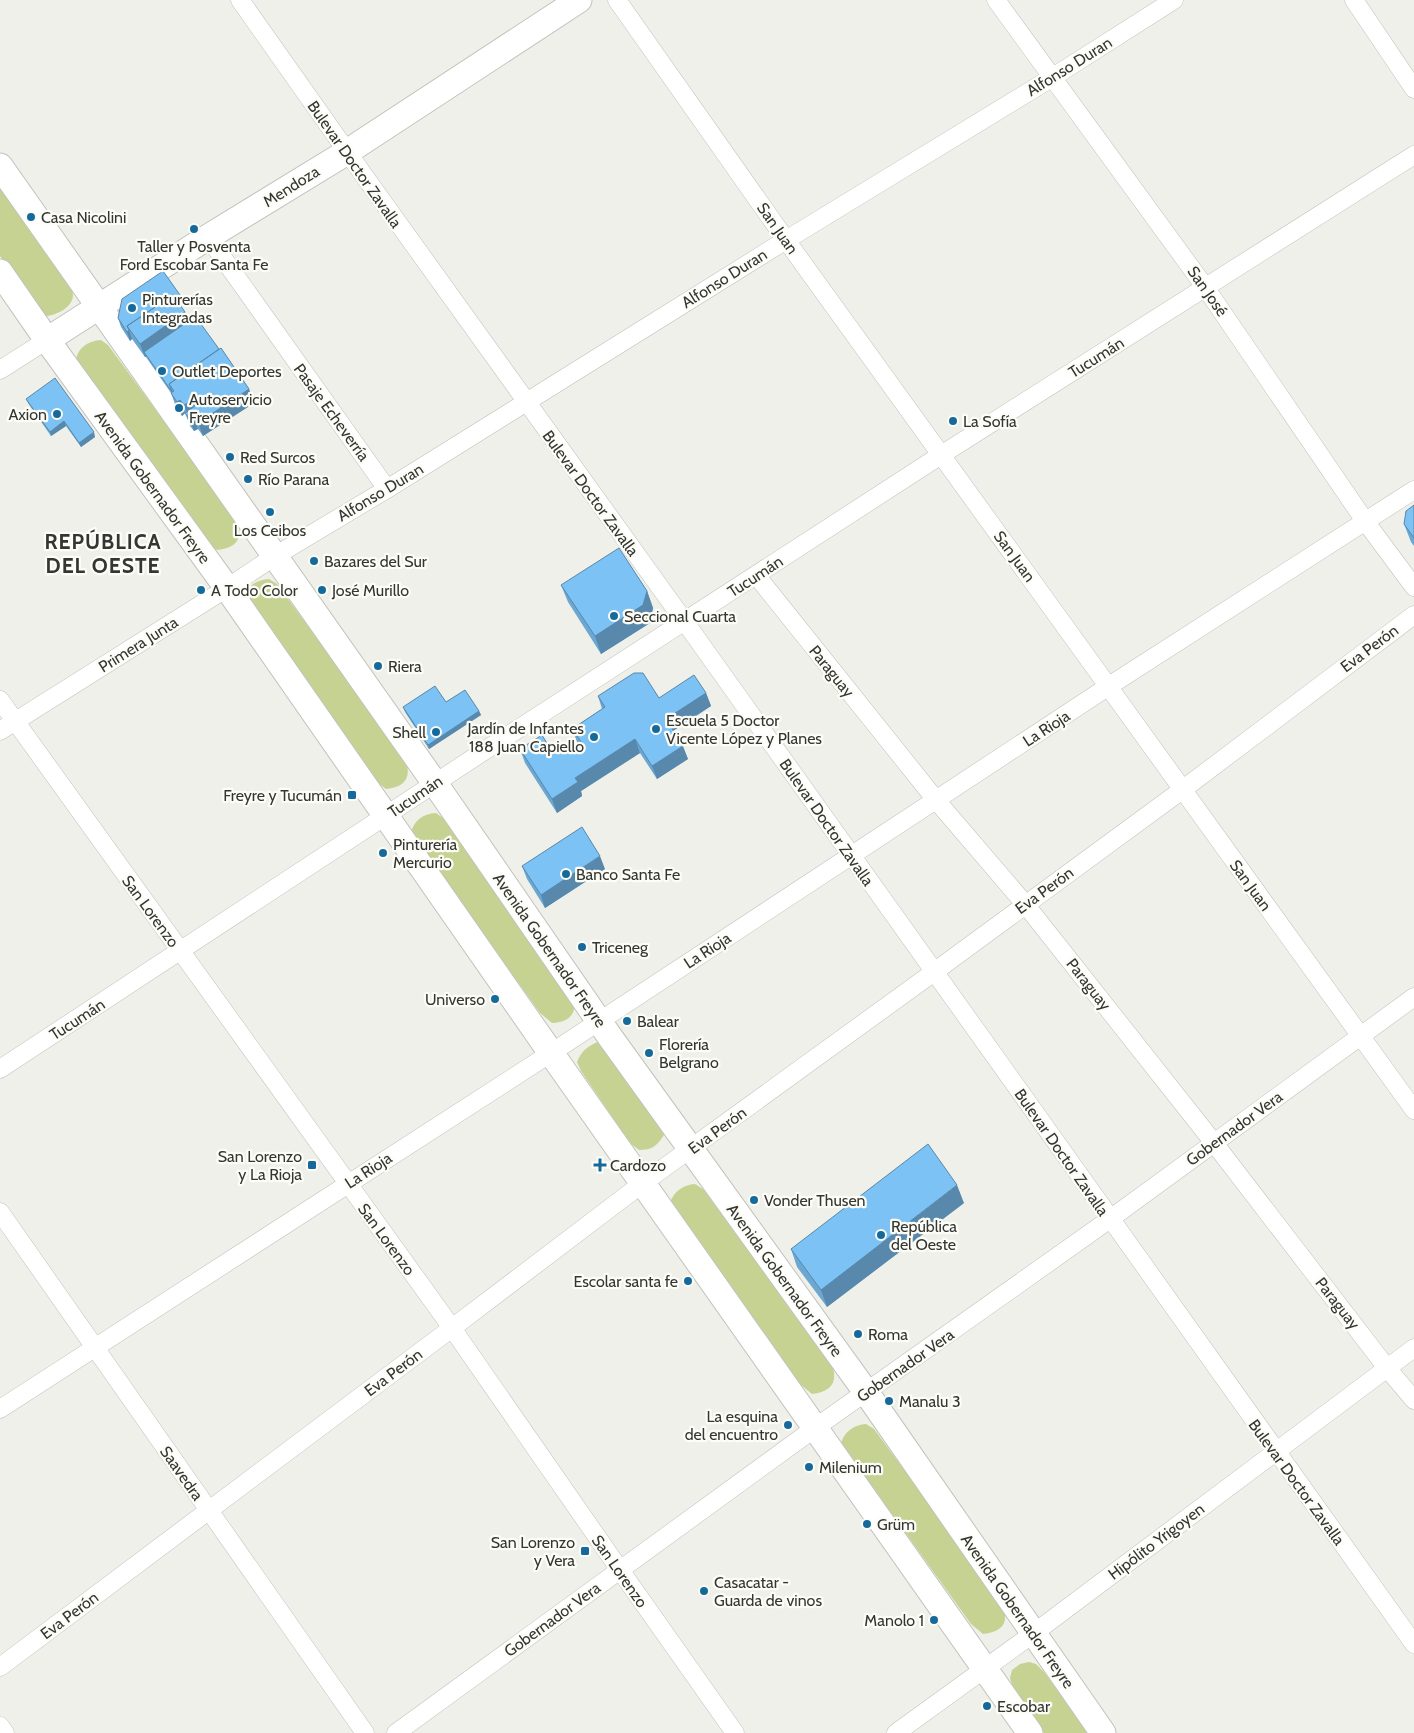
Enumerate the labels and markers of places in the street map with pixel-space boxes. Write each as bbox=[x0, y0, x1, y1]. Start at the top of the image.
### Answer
place label: Casa Nicolini bbox=[41, 208, 126, 227]
marker: Casa Nicolini bbox=[25, 211, 37, 223]
marker: Taller y Posventa Ford Escobar Santa Fe bbox=[188, 223, 200, 235]
place label: Taller y Posventa Ford Escobar Santa Fe bbox=[120, 237, 268, 274]
place label: Pinturerías Integradas bbox=[142, 290, 213, 327]
marker: Pinturerías Integradas bbox=[126, 302, 138, 314]
place label: Outlet Deportes bbox=[172, 362, 282, 381]
marker: Outlet Deportes bbox=[156, 365, 168, 377]
place label: Autoservicio Freyre bbox=[189, 390, 272, 427]
marker: Autoservicio Freyre bbox=[173, 402, 185, 414]
place label: Axion bbox=[8, 405, 47, 424]
marker: Axion bbox=[51, 408, 63, 420]
place label: La Sofía bbox=[963, 412, 1017, 431]
marker: La Sofía bbox=[947, 415, 959, 427]
place label: Red Surcos bbox=[240, 448, 315, 467]
marker: Red Surcos bbox=[224, 451, 236, 463]
place label: Río Parana bbox=[258, 470, 330, 489]
marker: Río Parana bbox=[242, 473, 254, 485]
marker: Los Ceibos bbox=[264, 506, 276, 518]
place label: Los Ceibos bbox=[234, 521, 307, 540]
place label: Bazares del Sur bbox=[324, 552, 428, 571]
marker: Bazares del Sur bbox=[308, 555, 320, 567]
place label: A Todo Color bbox=[211, 581, 299, 600]
place label: José Murillo bbox=[331, 581, 409, 600]
marker: A Todo Color bbox=[195, 584, 207, 596]
marker: José Murillo bbox=[316, 584, 328, 596]
place label: Seccional Cuarta bbox=[624, 607, 736, 626]
marker: Seccional Cuarta bbox=[608, 610, 620, 622]
place label: Riera bbox=[388, 657, 422, 676]
marker: Riera bbox=[372, 660, 384, 672]
place label: Escuela 5 Doctor Vicente López y Planes bbox=[666, 711, 822, 748]
place label: Jardín de Infantes 188 Juan Capiello bbox=[466, 719, 584, 756]
place label: Shell bbox=[392, 723, 426, 742]
marker: Escuela 5 Doctor Vicente López y Planes bbox=[650, 723, 662, 735]
marker: Shell bbox=[430, 726, 442, 738]
marker: Jardín de Infantes 188 Juan Capiello bbox=[588, 731, 600, 743]
place label: Freyre y Tucumán bbox=[223, 786, 342, 805]
marker: Freyre y Tucumán bbox=[346, 789, 358, 801]
place label: Pinturería Mercurio bbox=[393, 835, 458, 872]
marker: Pinturería Mercurio bbox=[377, 847, 389, 859]
place label: Banco Santa Fe bbox=[576, 865, 680, 884]
marker: Banco Santa Fe bbox=[560, 868, 572, 880]
place label: Triceneg bbox=[592, 938, 649, 957]
marker: Triceneg bbox=[576, 941, 588, 953]
place label: Universo bbox=[425, 990, 485, 1009]
marker: Universo bbox=[489, 993, 501, 1005]
place label: Balear bbox=[637, 1012, 680, 1031]
marker: Balear bbox=[621, 1015, 633, 1027]
place label: Florería Belgrano bbox=[659, 1035, 719, 1072]
marker: Florería Belgrano bbox=[643, 1047, 655, 1059]
place label: San Lorenzo y La Rioja bbox=[218, 1147, 302, 1184]
place label: Cardozo bbox=[610, 1156, 666, 1175]
marker: San Lorenzo y La Rioja bbox=[306, 1159, 318, 1171]
marker: Cardozo bbox=[594, 1159, 606, 1171]
place label: Vonder Thusen bbox=[764, 1191, 866, 1210]
marker: Vonder Thusen bbox=[748, 1194, 760, 1206]
place label: República del Oeste bbox=[891, 1217, 957, 1254]
marker: República del Oeste bbox=[875, 1229, 887, 1241]
place label: Escolar santa fe bbox=[573, 1272, 678, 1291]
marker: Escolar santa fe bbox=[682, 1275, 694, 1287]
place label: Roma bbox=[868, 1325, 908, 1344]
marker: Roma bbox=[852, 1328, 864, 1340]
place label: Manalu 3 bbox=[899, 1392, 961, 1411]
marker: Manalu 3 bbox=[883, 1395, 895, 1407]
place label: La esquina del encuentro bbox=[685, 1407, 778, 1444]
marker: La esquina del encuentro bbox=[782, 1419, 794, 1431]
place label: Milenium bbox=[819, 1458, 882, 1477]
marker: Milenium bbox=[803, 1461, 815, 1473]
place label: Grüm bbox=[877, 1515, 915, 1534]
marker: Grüm bbox=[861, 1518, 873, 1530]
place label: San Lorenzo y Vera bbox=[491, 1533, 575, 1570]
marker: San Lorenzo y Vera bbox=[579, 1545, 591, 1557]
place label: Casacatar - Guarda de vinos bbox=[714, 1573, 822, 1610]
marker: Casacatar - Guarda de vinos bbox=[698, 1585, 710, 1597]
place label: Manolo 1 bbox=[864, 1611, 924, 1630]
marker: Manolo 1 bbox=[928, 1614, 940, 1626]
place label: Escobar bbox=[997, 1697, 1051, 1716]
marker: Escobar bbox=[981, 1700, 993, 1712]

